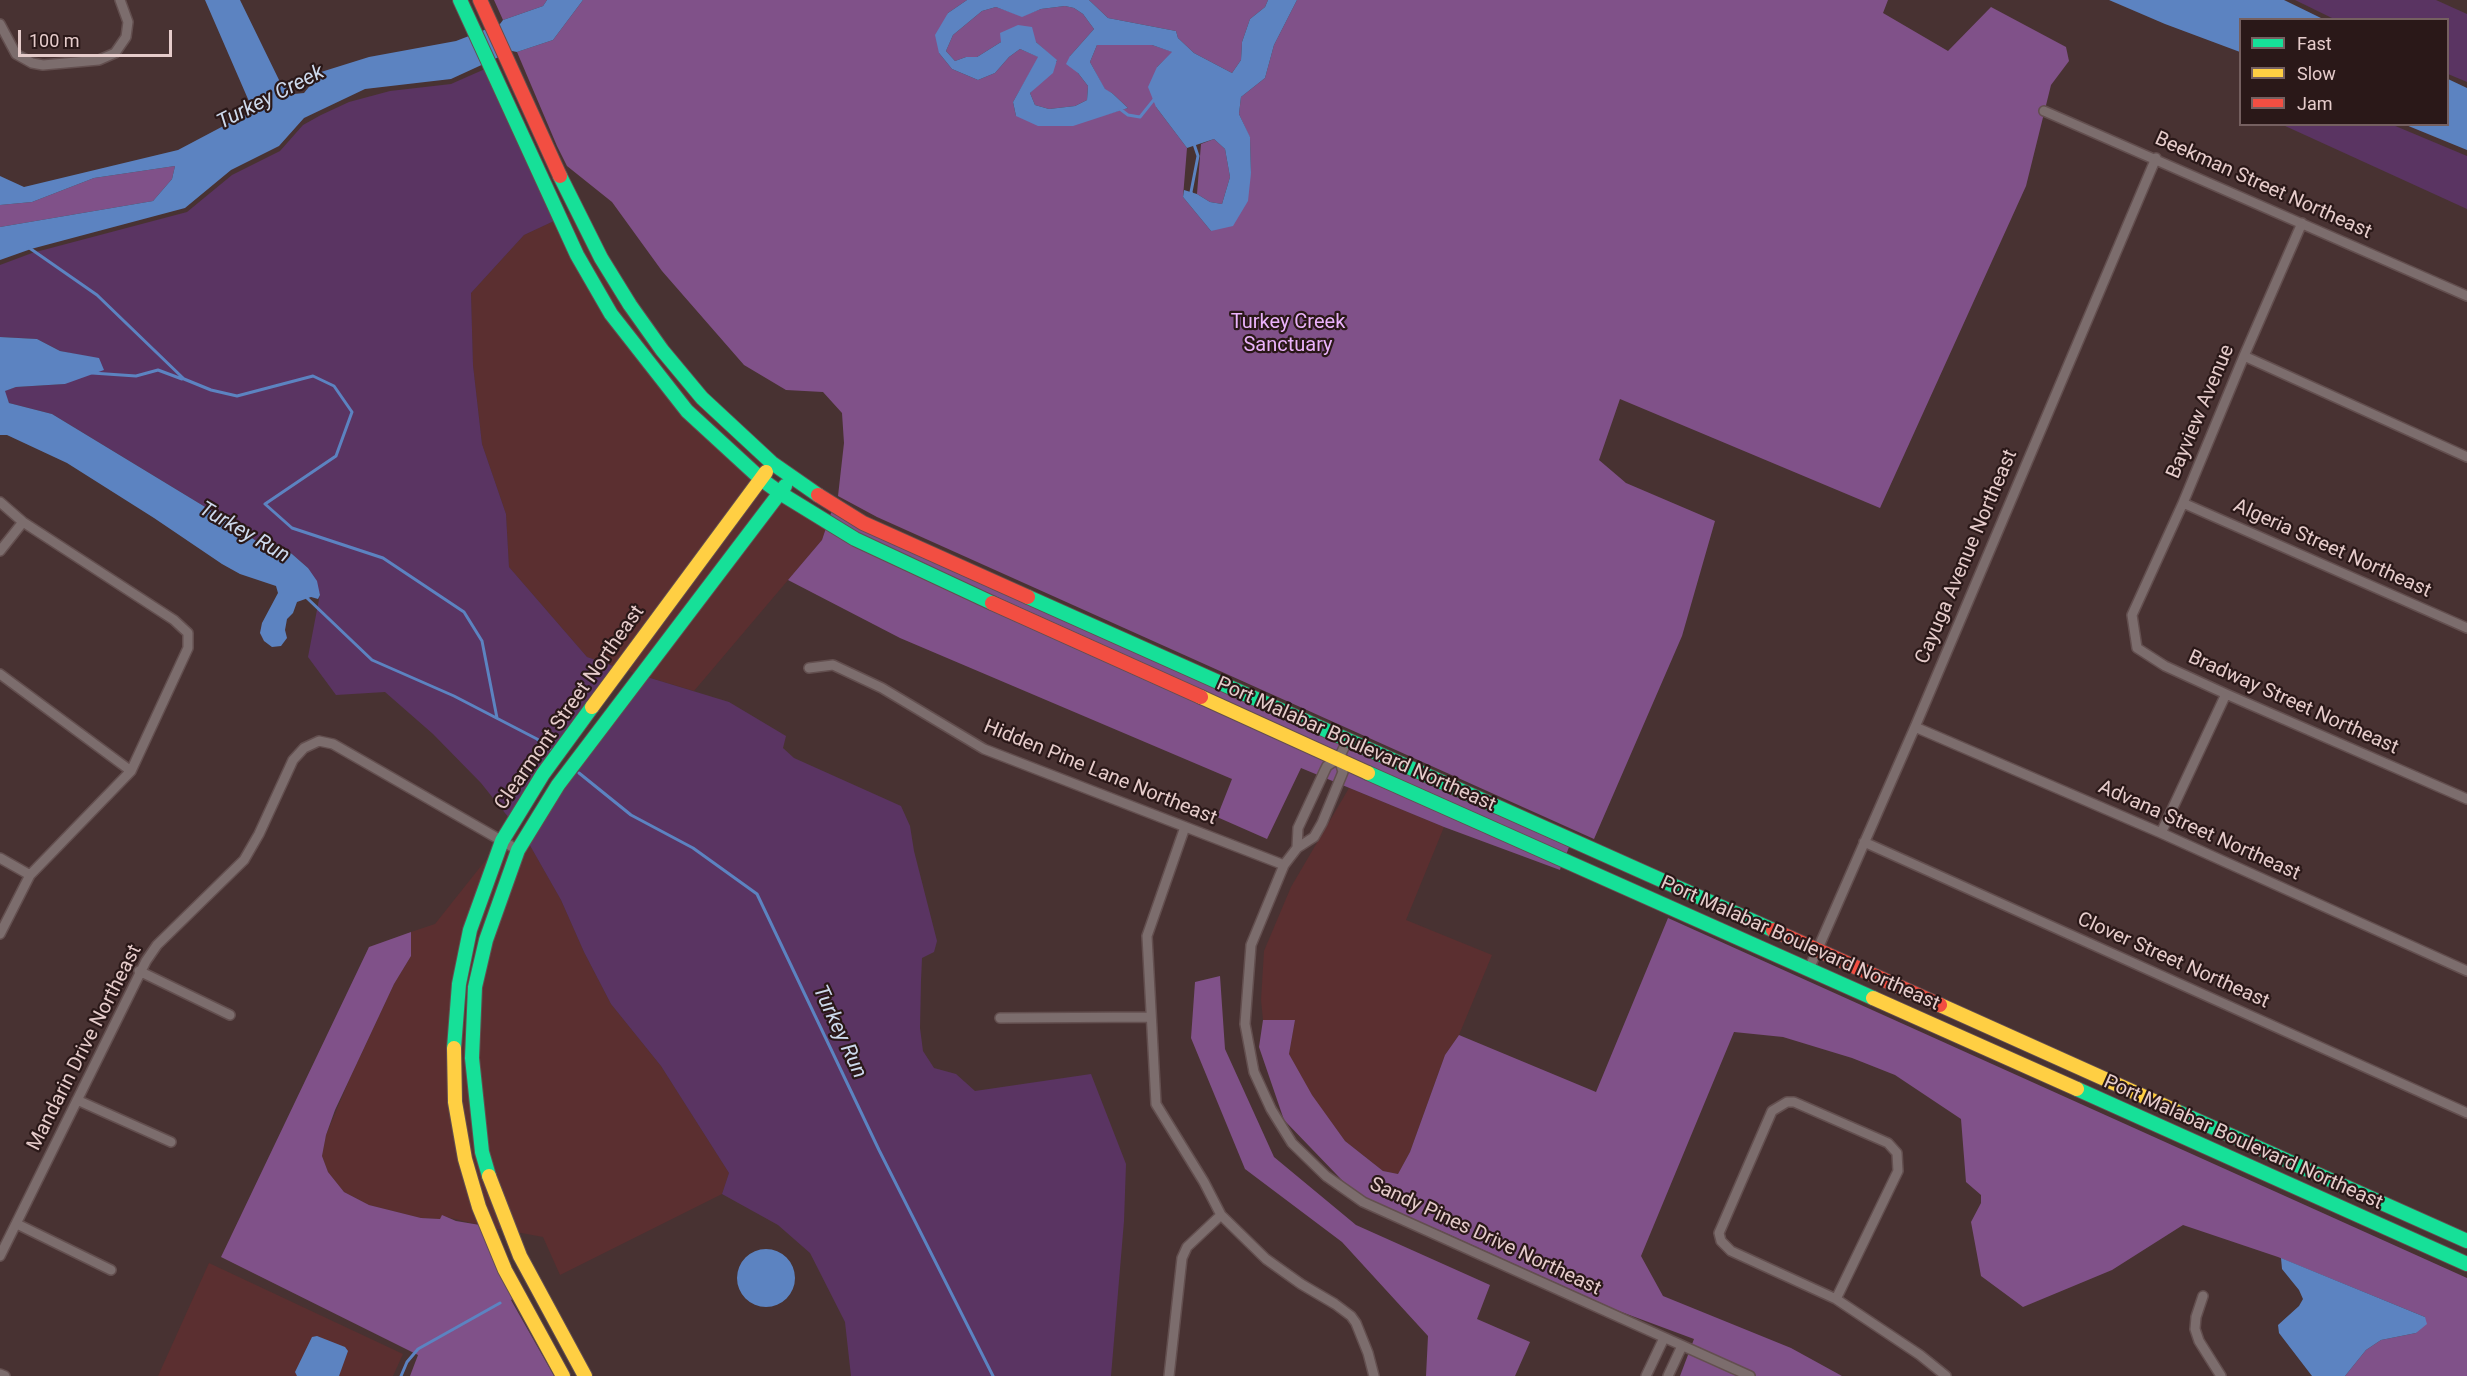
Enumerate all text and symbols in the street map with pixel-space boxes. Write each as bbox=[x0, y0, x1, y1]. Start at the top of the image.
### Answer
scale bar bbox=[21, 18, 176, 56]
legend bbox=[2239, 18, 2449, 126]
text: 100 m bbox=[29, 30, 80, 51]
text: Fast bbox=[2297, 33, 2332, 54]
water label: Turkey Creek bbox=[213, 60, 329, 136]
text: Slow bbox=[2297, 63, 2336, 84]
text: Jam bbox=[2297, 93, 2333, 114]
street label: Beekman Street Northeast bbox=[2151, 127, 2375, 245]
park label: Turkey Creek Sanctuary bbox=[1231, 311, 1345, 358]
street label: Bayview Avenue bbox=[2162, 341, 2240, 483]
street label: Cayuga Avenue Northeast bbox=[1911, 446, 2023, 668]
street label: Algeria Street Northeast bbox=[2229, 495, 2435, 603]
water label: Turkey Run bbox=[194, 497, 294, 569]
street label: Clearmont Street Northeast bbox=[490, 601, 650, 815]
street label: Bradway Street Northeast bbox=[2184, 646, 2402, 760]
street label: Port Malabar Boulevard Northeast bbox=[1213, 672, 1499, 818]
street label: Hidden Pine Lane Northeast bbox=[980, 715, 1220, 831]
street label: Advana Street Northeast bbox=[2094, 776, 2304, 886]
street label: Port Malabar Boulevard Northeast bbox=[1657, 871, 1943, 1017]
street label: Clover Street Northeast bbox=[2073, 908, 2273, 1014]
street label: Mandarin Drive Northeast bbox=[23, 941, 147, 1155]
water label: Turkey Run bbox=[806, 981, 872, 1083]
street label: Port Malabar Boulevard Northeast bbox=[2100, 1070, 2386, 1216]
street label: Sandy Pines Drive Northeast bbox=[1365, 1173, 1605, 1301]

